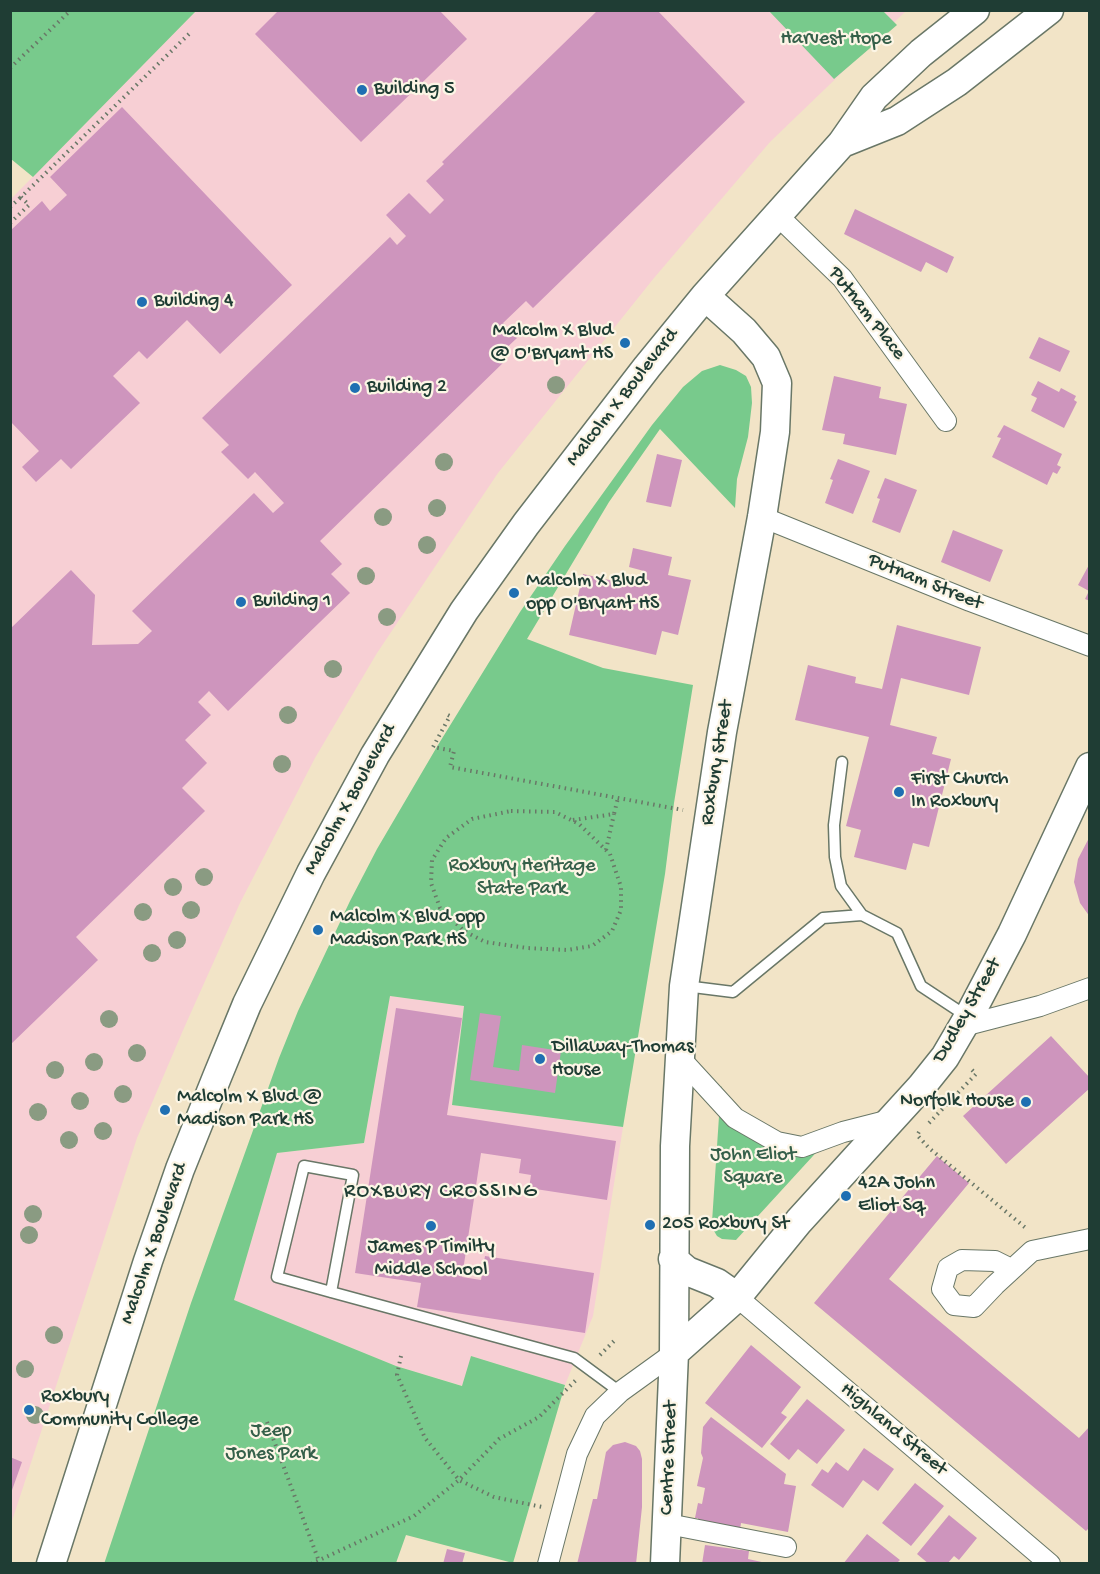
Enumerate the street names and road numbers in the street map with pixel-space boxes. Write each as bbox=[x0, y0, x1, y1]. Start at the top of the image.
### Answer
street label: Putnam Place bbox=[822, 263, 910, 365]
street label: Malcolm X Boulevard bbox=[562, 324, 684, 472]
street label: Putnam Street bbox=[864, 549, 986, 617]
street label: Roxbury Street bbox=[696, 699, 740, 827]
street label: Malcolm X Boulevard bbox=[300, 720, 402, 880]
street label: Dudley Street bbox=[928, 954, 1008, 1068]
street label: Malcolm X Boulevard bbox=[116, 1160, 194, 1328]
street label: Highland Street bbox=[834, 1378, 952, 1482]
street label: Centre Street bbox=[656, 1400, 684, 1516]

